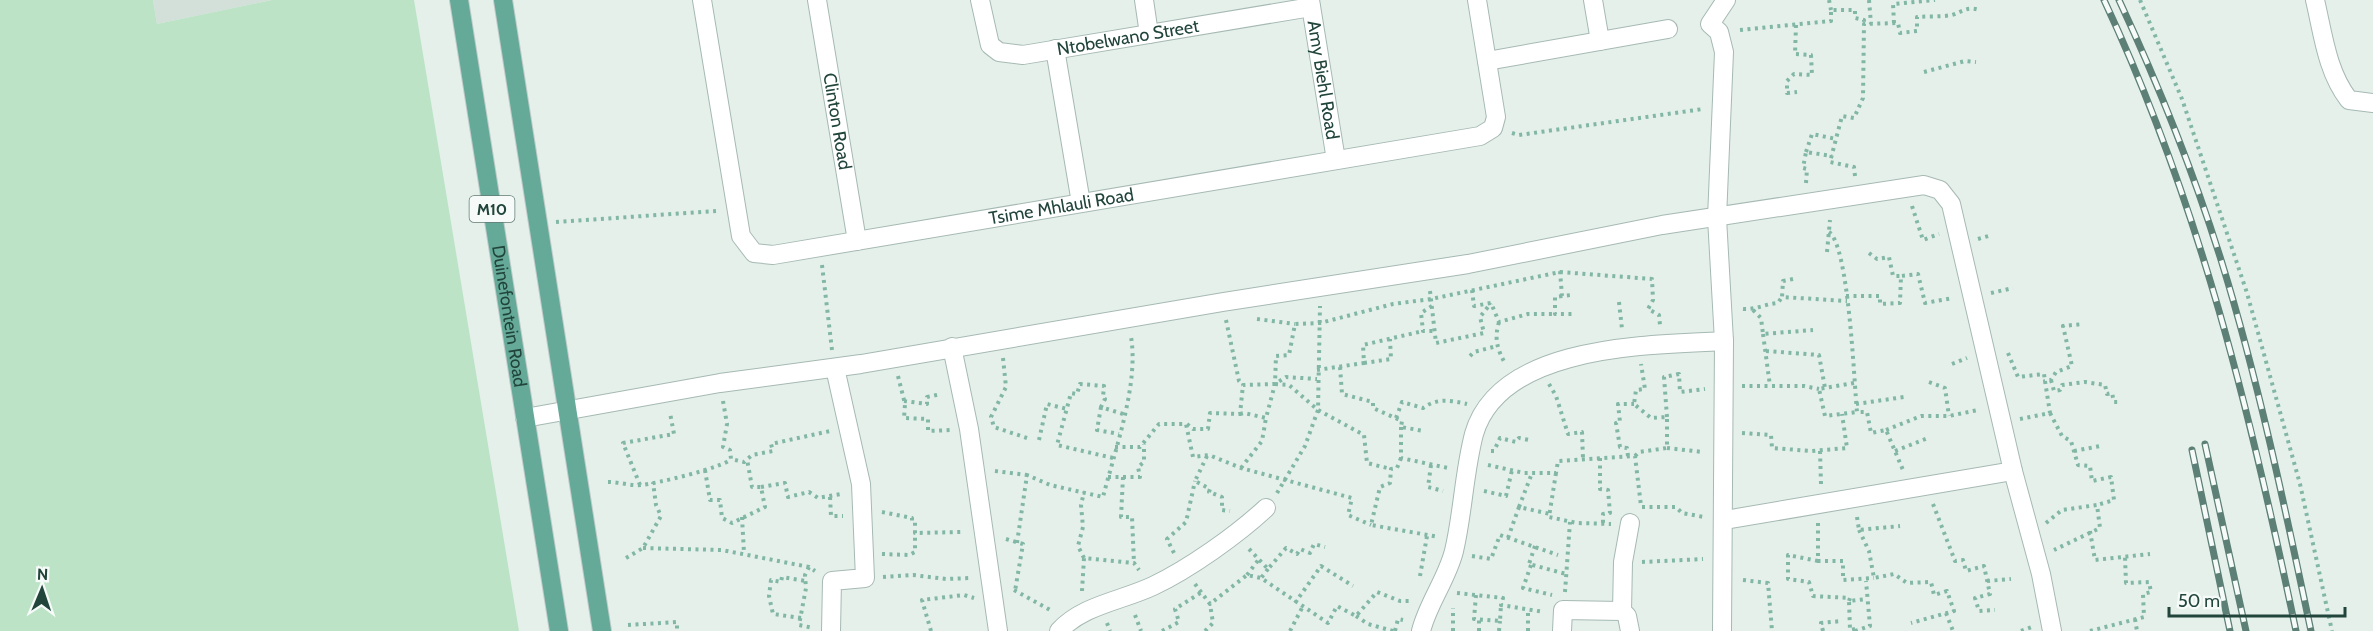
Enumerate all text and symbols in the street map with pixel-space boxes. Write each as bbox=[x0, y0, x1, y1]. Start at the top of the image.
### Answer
street label: Ntobelwano Street bbox=[1055, 15, 1201, 60]
street label: Amy Biehl Road bbox=[1302, 19, 1344, 141]
street label: Clinton Road bbox=[818, 71, 856, 172]
street label: Tsime Mhlauli Road bbox=[987, 183, 1135, 230]
road number: M10 bbox=[470, 196, 514, 222]
street label: Duinefontein Road bbox=[487, 244, 531, 389]
north arrow bbox=[12, 559, 72, 619]
text: N bbox=[37, 565, 48, 584]
scale bar bbox=[2169, 580, 2344, 618]
text: 50 m bbox=[2178, 590, 2220, 612]

